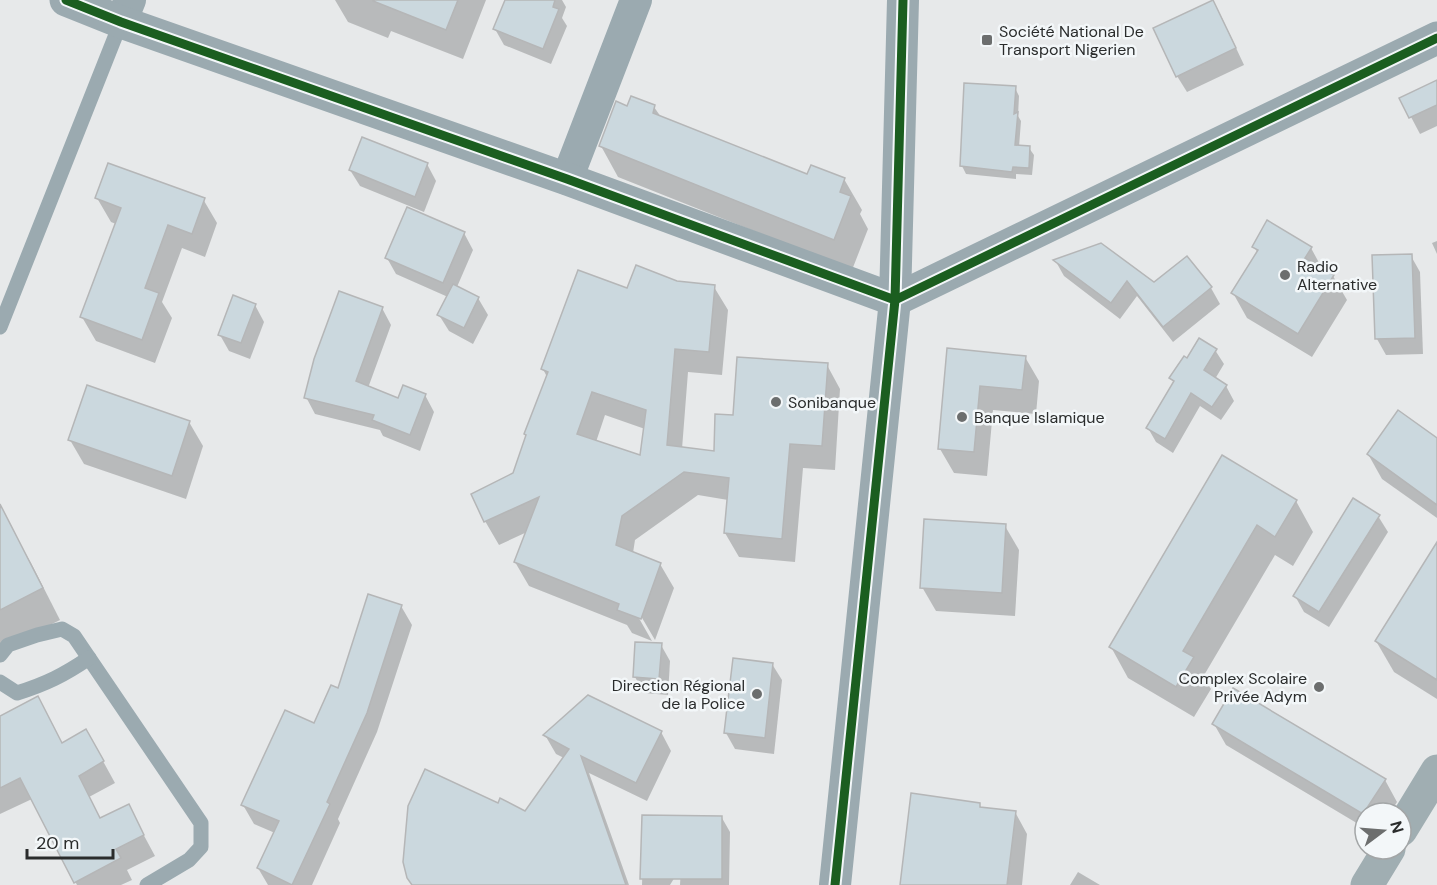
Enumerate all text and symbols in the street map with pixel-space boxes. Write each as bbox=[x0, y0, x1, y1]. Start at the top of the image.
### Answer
place label: Société National De Transport Nigerien bbox=[999, 21, 1144, 60]
marker: Société National De Transport Nigerien bbox=[980, 33, 994, 47]
place label: Radio Alternative bbox=[1297, 256, 1377, 295]
marker: Radio Alternative bbox=[1278, 268, 1292, 282]
place label: Sonibanque bbox=[788, 392, 876, 413]
marker: Sonibanque bbox=[769, 395, 783, 409]
place label: Banque Islamique bbox=[974, 407, 1105, 428]
marker: Banque Islamique bbox=[955, 410, 969, 424]
place label: Complex Scolaire Privée Adym bbox=[1179, 668, 1307, 707]
place label: Direction Régional de la Police bbox=[612, 675, 745, 714]
marker: Complex Scolaire Privée Adym bbox=[1312, 680, 1326, 694]
marker: Direction Régional de la Police bbox=[750, 687, 764, 701]
north arrow bbox=[1353, 801, 1413, 861]
text: N bbox=[1385, 818, 1409, 836]
scale bar bbox=[27, 822, 112, 860]
text: 20 m bbox=[36, 831, 79, 855]

